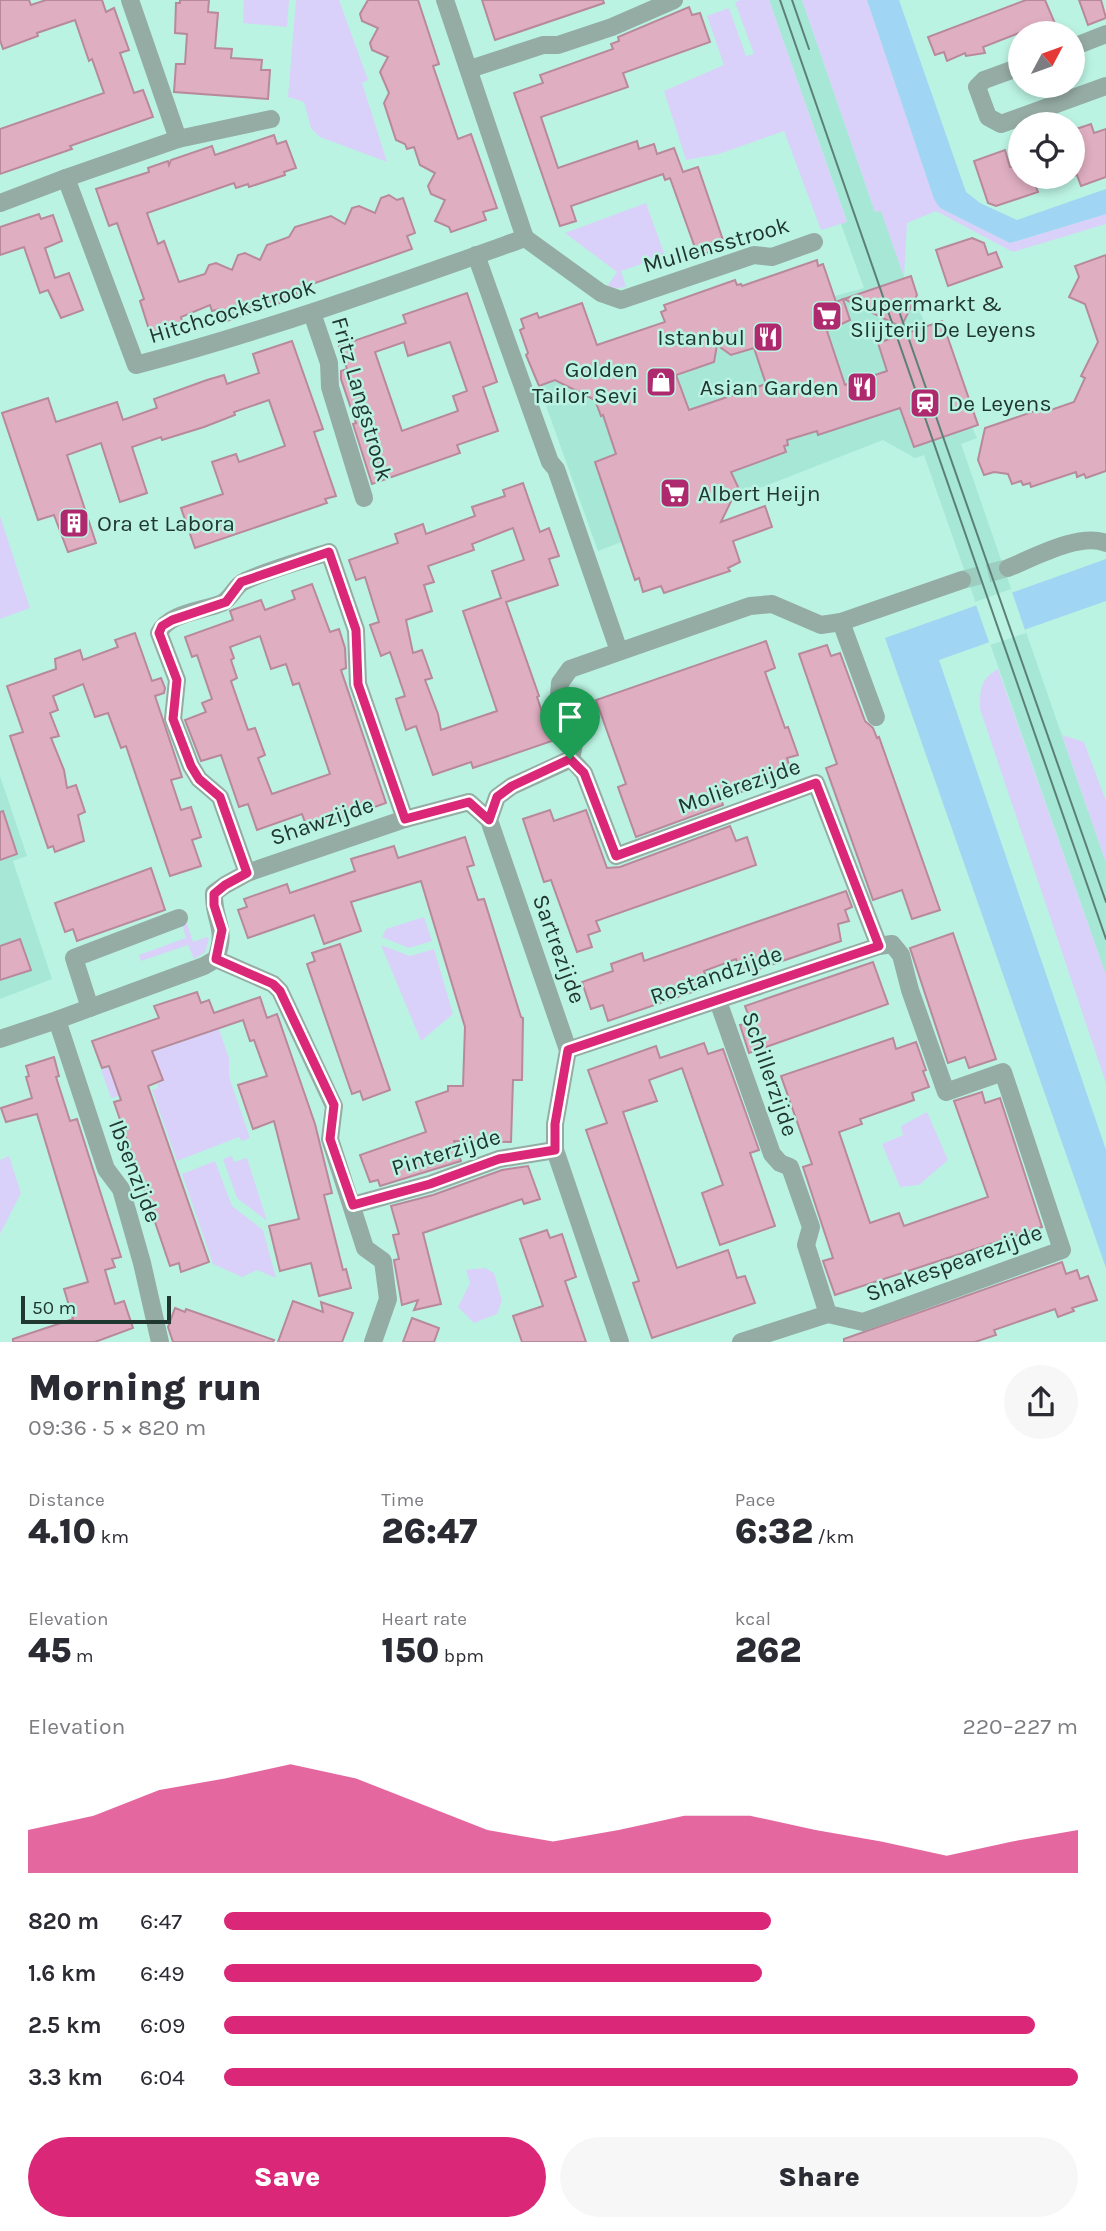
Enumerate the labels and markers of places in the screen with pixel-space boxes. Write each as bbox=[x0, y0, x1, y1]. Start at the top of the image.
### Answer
place label: Supermarkt & Slijterij De Leyens bbox=[850, 290, 1036, 343]
supermarket icon: Supermarkt & Slijterij De Leyens bbox=[810, 299, 844, 333]
restaurant icon: Istanbul bbox=[751, 320, 785, 354]
place label: Istanbul bbox=[657, 324, 745, 351]
place label: Golden Tailor Sevi bbox=[532, 356, 638, 409]
shop icon: Golden Tailor Sevi bbox=[644, 365, 678, 399]
restaurant icon: Asian Garden bbox=[845, 370, 879, 404]
place label: Asian Garden bbox=[700, 374, 839, 401]
station icon: De Leyens bbox=[908, 386, 942, 420]
place label: De Leyens bbox=[948, 390, 1052, 417]
supermarket icon: Albert Heijn bbox=[658, 476, 692, 510]
place label: Albert Heijn bbox=[698, 480, 821, 507]
building icon: Ora et Labora bbox=[57, 506, 91, 540]
place label: Ora et Labora bbox=[97, 510, 235, 537]
pin bbox=[540, 687, 600, 759]

